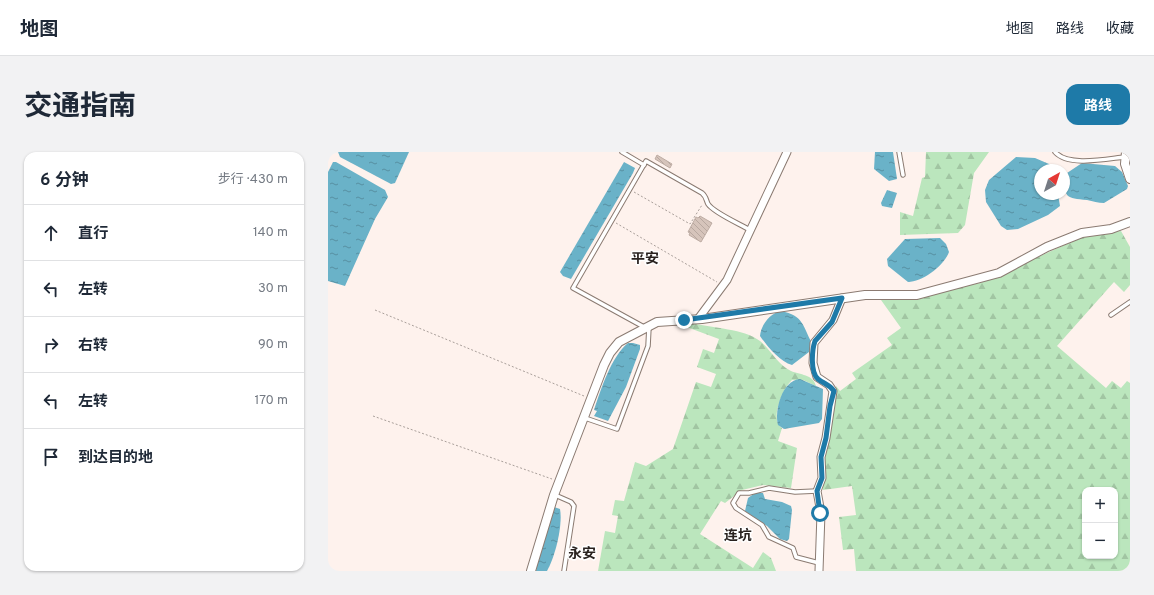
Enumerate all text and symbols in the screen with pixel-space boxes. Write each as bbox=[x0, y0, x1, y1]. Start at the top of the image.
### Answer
text: 地图 bbox=[20, 18, 58, 42]
text: 地图 bbox=[1006, 21, 1034, 38]
text: 路线 bbox=[1056, 21, 1084, 38]
text: 收藏 bbox=[1106, 21, 1134, 38]
button: 路线 bbox=[1066, 84, 1130, 125]
text: 交通指南 bbox=[24, 90, 136, 126]
north arrow bbox=[1034, 164, 1070, 200]
text: 6 分钟 bbox=[40, 170, 89, 192]
text: 步行 · 430 m bbox=[218, 172, 288, 188]
icon: ahead bbox=[40, 222, 62, 244]
text: 直行 bbox=[78, 225, 108, 244]
text: 140 m bbox=[253, 225, 288, 241]
district label: 平安 bbox=[631, 250, 659, 268]
icon: left bbox=[40, 278, 62, 300]
text: 左转 bbox=[78, 281, 108, 300]
text: 30 m bbox=[258, 281, 288, 297]
route end bbox=[675, 311, 693, 329]
icon: right bbox=[40, 334, 62, 356]
text: 右转 bbox=[78, 337, 108, 356]
text: 90 m bbox=[258, 337, 288, 353]
icon: left bbox=[40, 390, 62, 412]
text: 左转 bbox=[78, 393, 108, 412]
text: 170 m bbox=[254, 393, 288, 409]
icon: arrive bbox=[40, 446, 62, 468]
text: 到达目的地 bbox=[78, 449, 153, 468]
map controls bbox=[1082, 487, 1118, 559]
button: + bbox=[1082, 487, 1118, 523]
route start bbox=[811, 504, 829, 522]
button: − bbox=[1082, 523, 1118, 559]
district label: 连坑 bbox=[724, 527, 752, 545]
district label: 永安 bbox=[568, 545, 596, 563]

